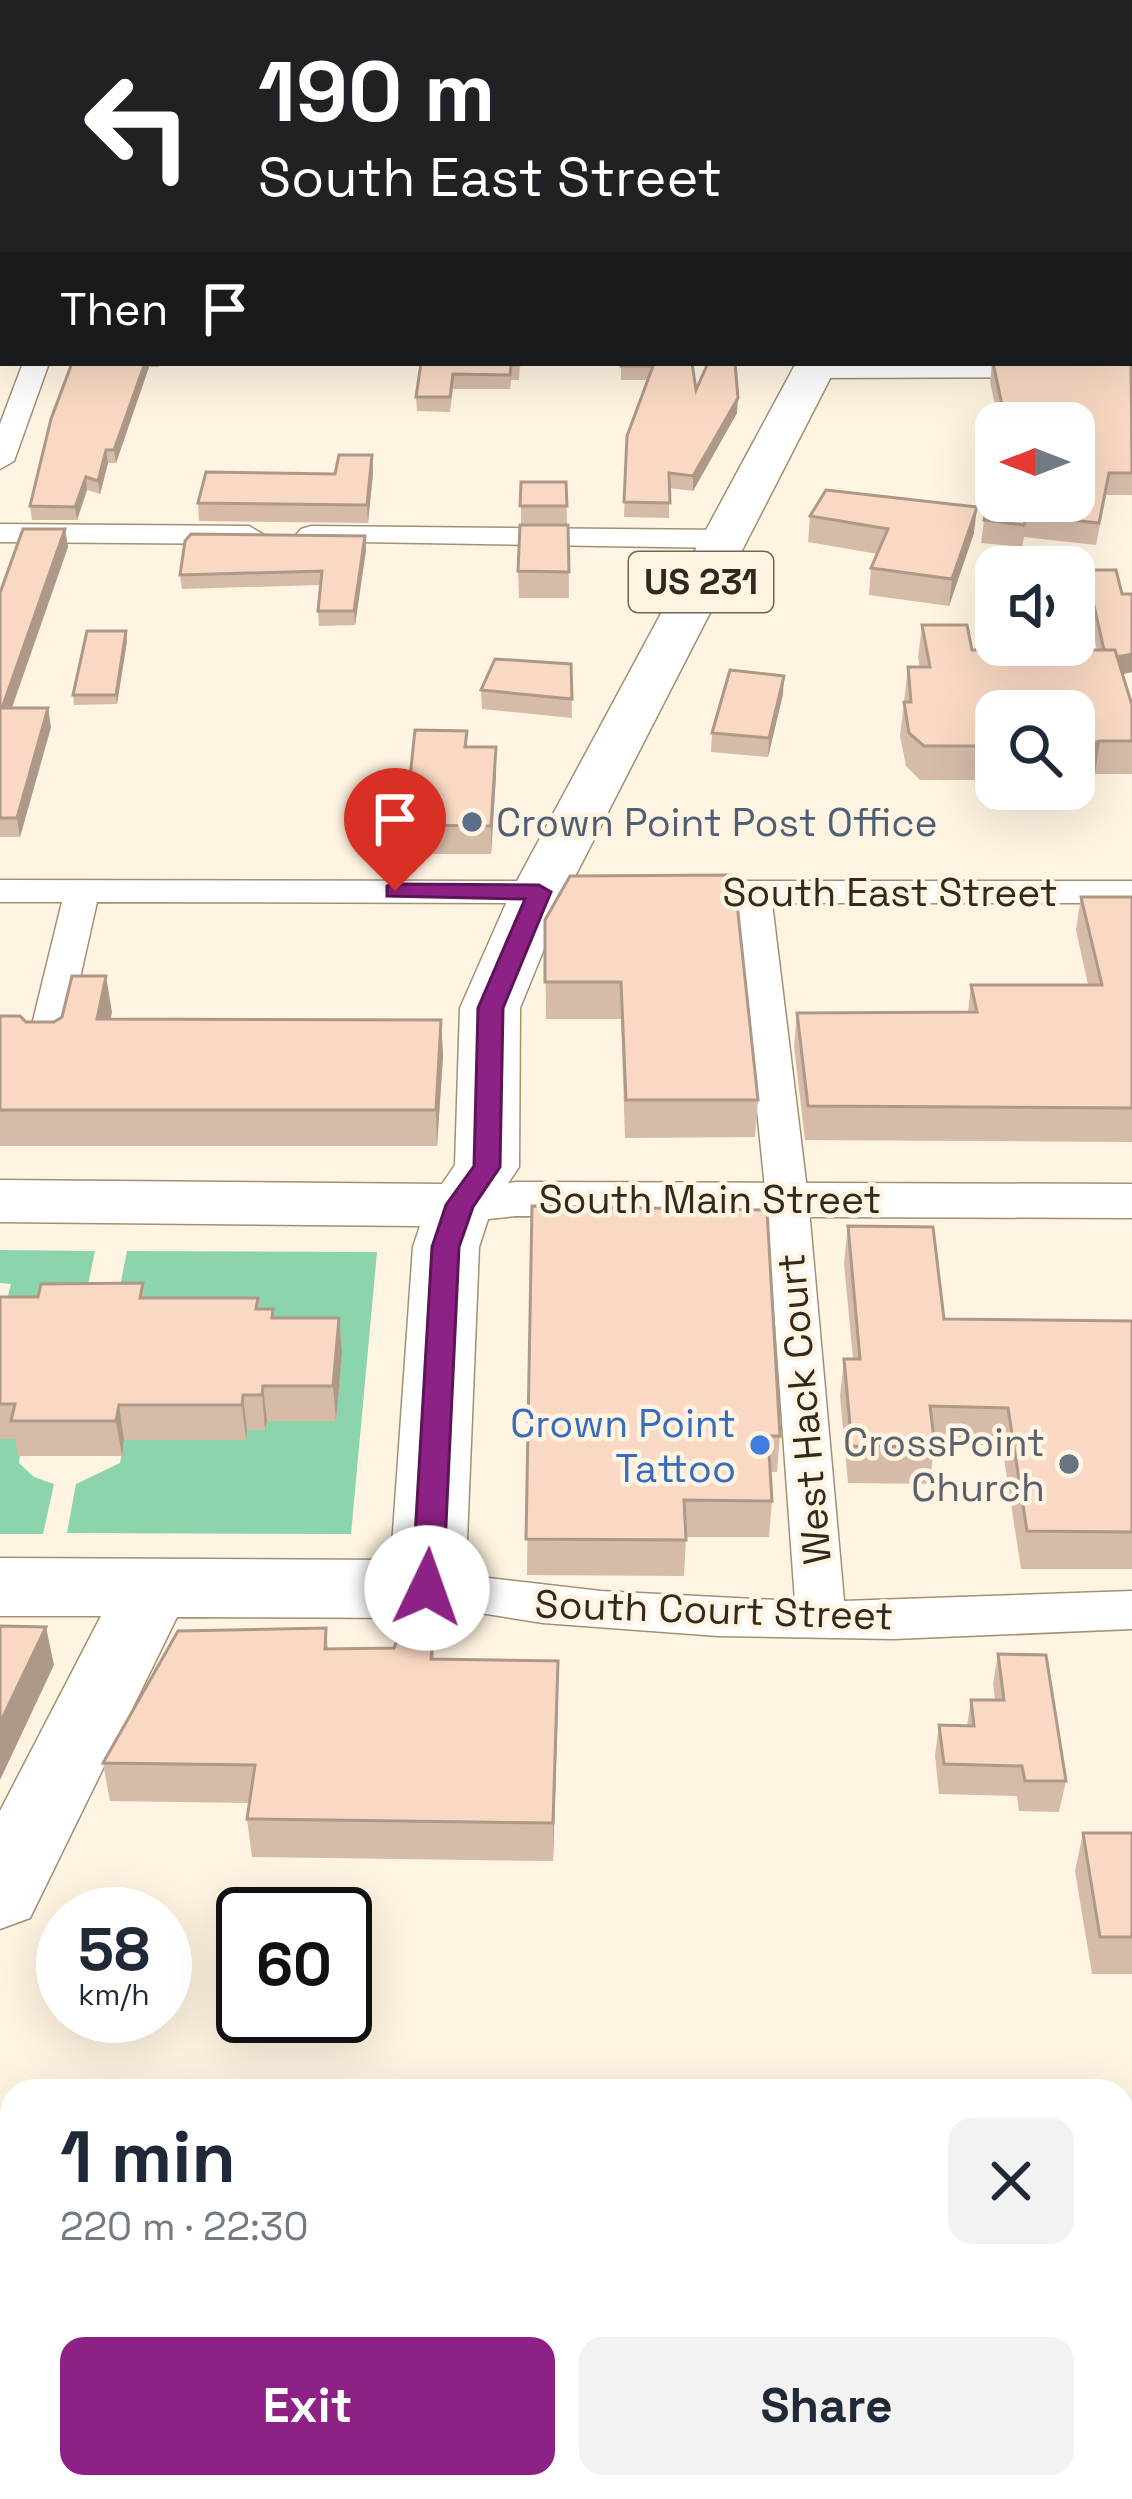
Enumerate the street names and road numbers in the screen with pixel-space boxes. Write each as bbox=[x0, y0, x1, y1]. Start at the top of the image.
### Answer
road number: US 231 bbox=[629, 552, 773, 612]
street label: South East Street bbox=[722, 868, 1058, 917]
street label: South Main Street bbox=[539, 1175, 881, 1224]
street label: West Hack Court bbox=[766, 1251, 842, 1567]
street label: South Court Street bbox=[534, 1579, 894, 1641]

